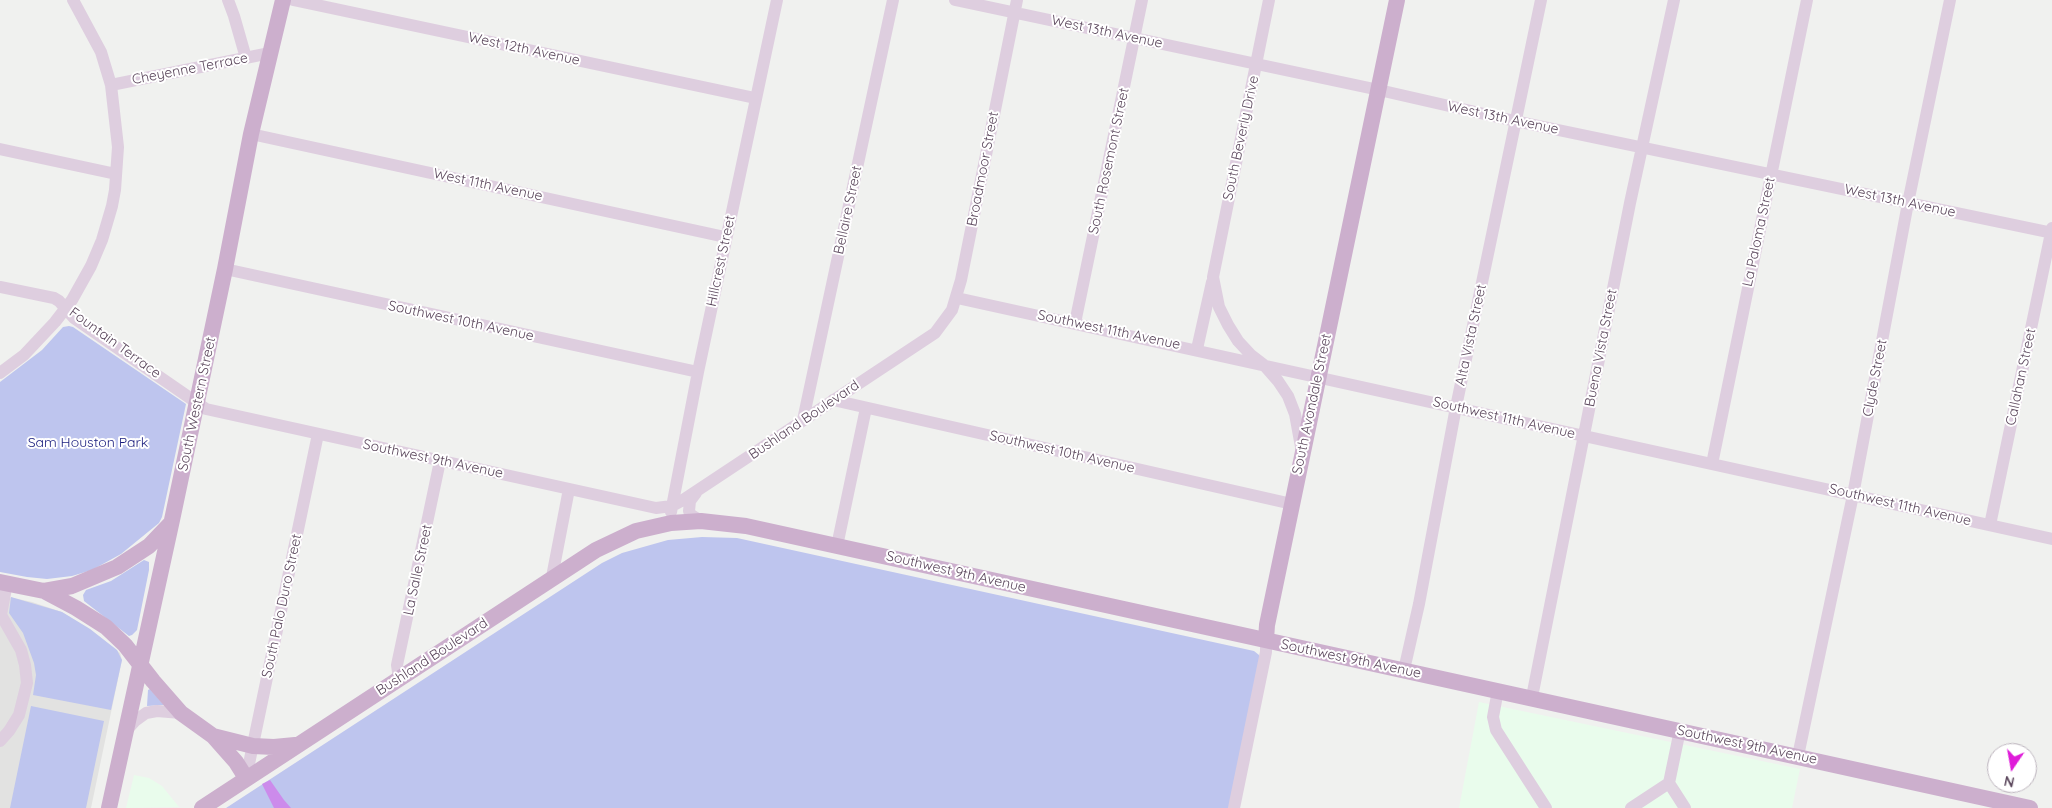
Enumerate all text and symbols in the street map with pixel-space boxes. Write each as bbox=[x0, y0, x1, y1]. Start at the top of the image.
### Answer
street label: West 13th Avenue bbox=[1050, 12, 1164, 52]
street label: West 12th Avenue bbox=[467, 29, 581, 69]
street label: Cheyenne Terrace bbox=[131, 50, 249, 88]
street label: South Beverly Drive bbox=[1220, 74, 1262, 202]
street label: South Rosemont Street bbox=[1085, 86, 1133, 236]
street label: West 13th Avenue bbox=[1446, 98, 1560, 138]
street label: Broadmoor Street bbox=[964, 110, 1002, 228]
street label: Bellaire Street bbox=[830, 164, 866, 256]
street label: West 11th Avenue bbox=[432, 165, 544, 205]
street label: La Paloma Street bbox=[1739, 176, 1779, 288]
street label: West 13th Avenue bbox=[1843, 181, 1957, 221]
street label: Hillcrest Street bbox=[703, 214, 739, 308]
street label: Alta Vista Street bbox=[1452, 283, 1490, 387]
street label: Buena Vista Street bbox=[1581, 288, 1621, 408]
street label: Southwest 10th Avenue bbox=[387, 297, 535, 345]
street label: Fountain Terrace bbox=[66, 304, 164, 382]
street label: Southwest 11th Avenue bbox=[1036, 307, 1182, 353]
street label: Callahan Street bbox=[2002, 327, 2040, 427]
street label: South Avondale Street bbox=[1289, 332, 1335, 476]
street label: South Western Street bbox=[175, 335, 219, 473]
street label: Clyde Street bbox=[1859, 338, 1891, 418]
street label: Bushland Boulevard bbox=[746, 377, 862, 463]
street label: Southwest 11th Avenue bbox=[1431, 393, 1577, 443]
street label: Southwest 10th Avenue bbox=[988, 427, 1136, 477]
park label: Sam Houston Park bbox=[28, 435, 148, 451]
street label: Southwest 9th Avenue bbox=[361, 436, 505, 482]
street label: Southwest 11th Avenue bbox=[1827, 480, 1973, 530]
street label: La Salle Street bbox=[400, 523, 436, 617]
street label: South Palo Duro Street bbox=[259, 533, 305, 679]
street label: Southwest 9th Avenue bbox=[885, 548, 1027, 596]
street label: Bushland Boulevard bbox=[373, 615, 491, 699]
street label: Southwest 9th Avenue bbox=[1279, 636, 1423, 682]
street label: Southwest 9th Avenue bbox=[1675, 722, 1819, 768]
north arrow bbox=[1987, 743, 2037, 793]
text: N bbox=[2002, 772, 2016, 792]

